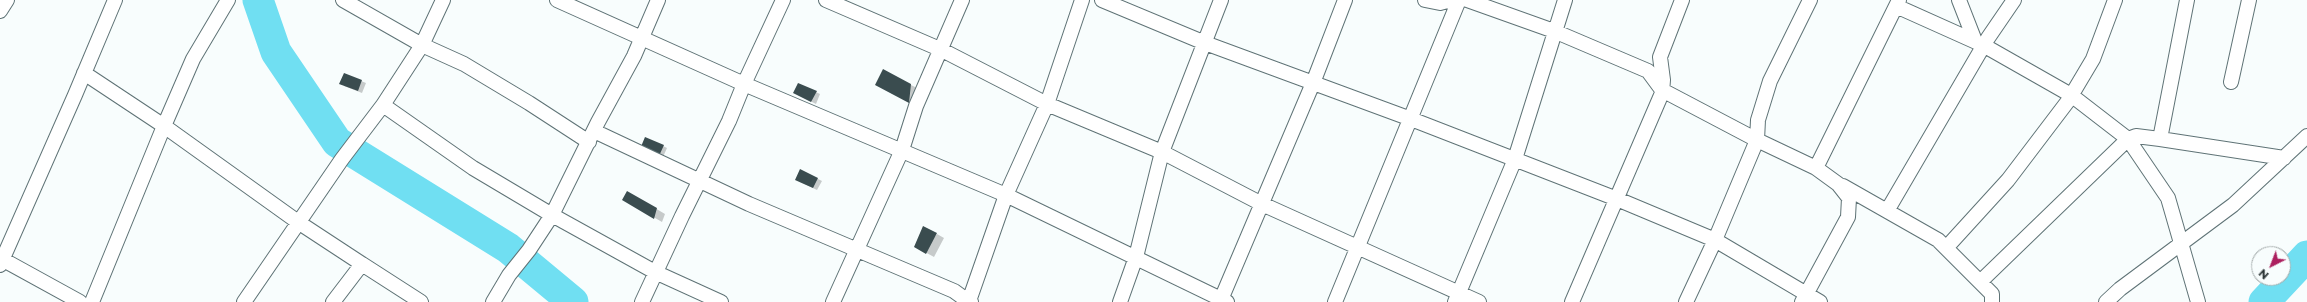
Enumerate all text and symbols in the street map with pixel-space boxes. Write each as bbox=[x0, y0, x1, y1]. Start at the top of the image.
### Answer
north arrow bbox=[2251, 246, 2291, 286]
text: N bbox=[2256, 266, 2272, 282]

